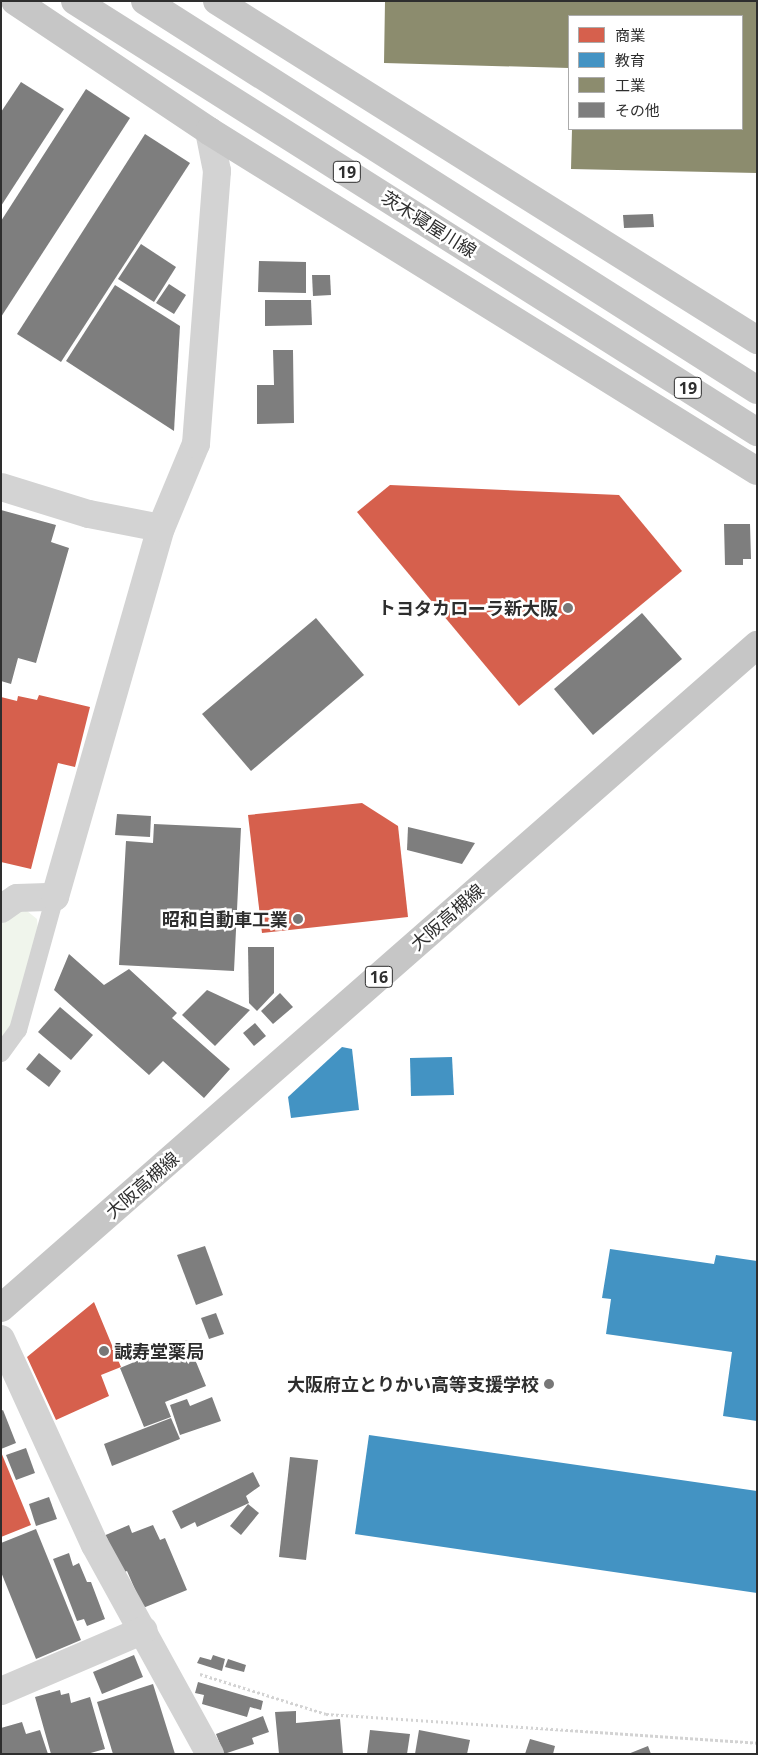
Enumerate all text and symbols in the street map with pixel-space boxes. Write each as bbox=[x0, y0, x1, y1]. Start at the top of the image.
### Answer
legend bbox=[568, 15, 743, 130]
text: 商業 bbox=[615, 25, 645, 45]
text: 教育 bbox=[615, 50, 645, 70]
text: 工業 bbox=[615, 75, 645, 95]
text: その他 bbox=[615, 100, 660, 120]
road number: 19 bbox=[332, 158, 362, 186]
street label: 茨木寝屋川線 bbox=[377, 186, 481, 262]
road number: 19 bbox=[673, 374, 703, 402]
place label: トヨタカローラ新大阪 bbox=[378, 597, 558, 619]
marker: トヨタカローラ新大阪 bbox=[562, 602, 574, 614]
street label: 大阪高槻線 bbox=[406, 879, 488, 955]
place label: 昭和自動車工業 bbox=[162, 908, 288, 930]
marker: 昭和自動車工業 bbox=[292, 913, 304, 925]
road number: 16 bbox=[364, 964, 394, 990]
street label: 大阪高槻線 bbox=[101, 1147, 183, 1223]
place label: 誠寿堂薬局 bbox=[114, 1340, 204, 1362]
marker: 誠寿堂薬局 bbox=[98, 1345, 110, 1357]
place label: 大阪府立とりかい高等支援学校 bbox=[287, 1373, 539, 1395]
marker: 大阪府立とりかい高等支援学校 bbox=[543, 1378, 555, 1390]

